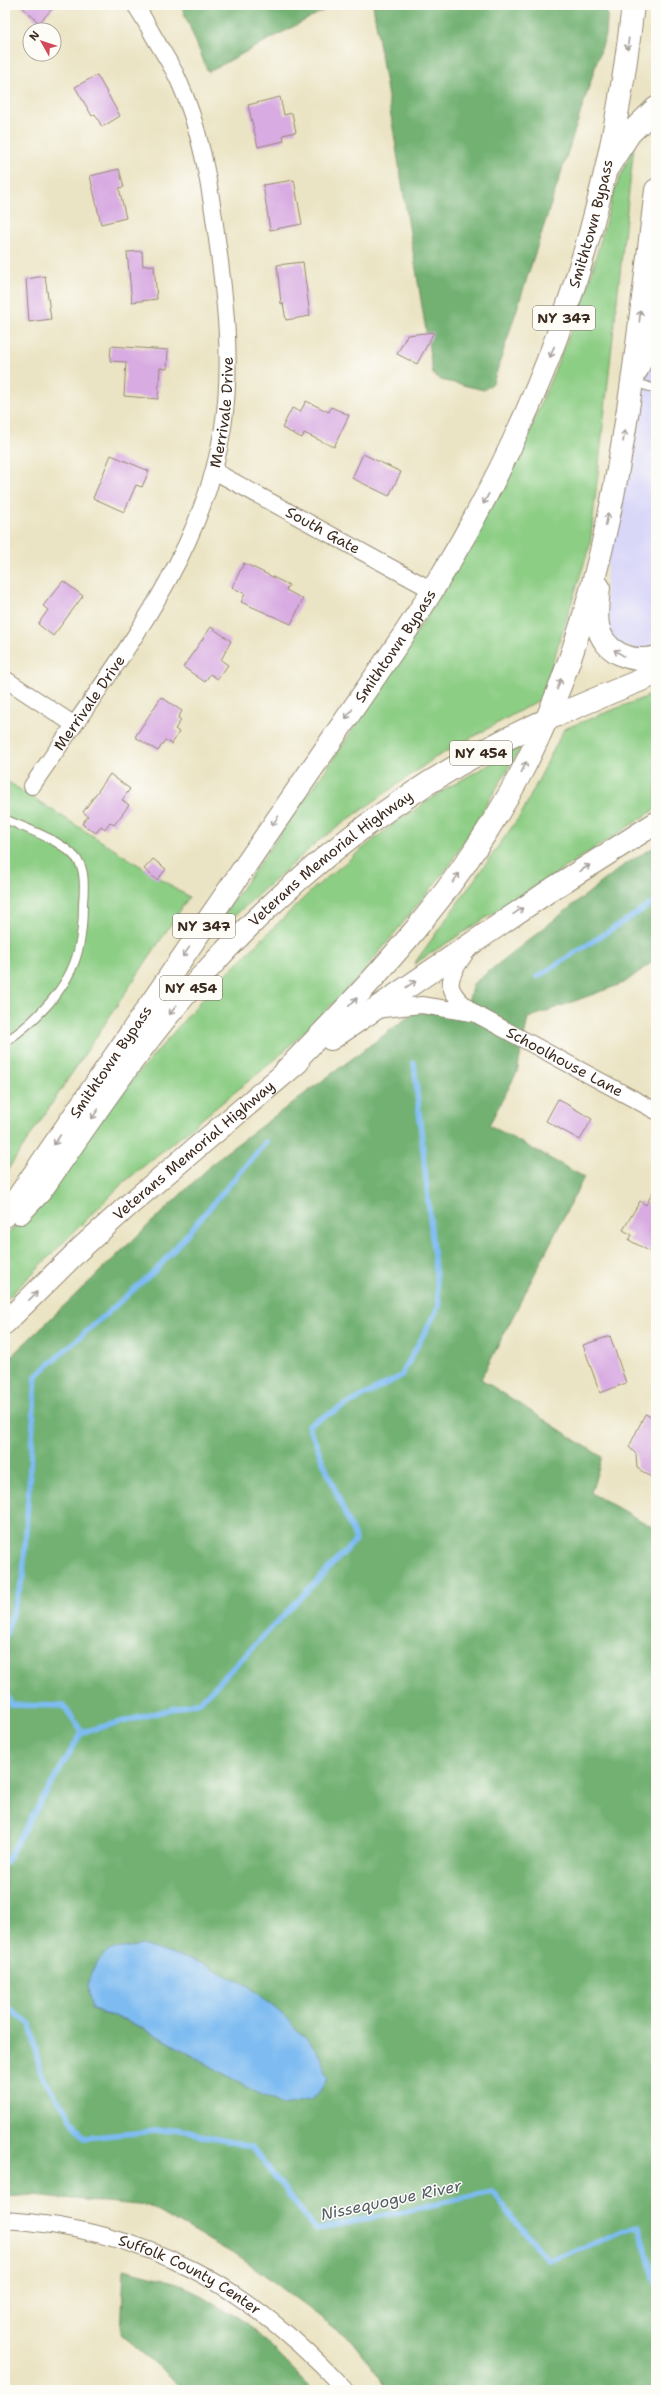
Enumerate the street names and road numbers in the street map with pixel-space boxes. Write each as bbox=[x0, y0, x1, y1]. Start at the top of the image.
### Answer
street label: Smithtown Bypass bbox=[564, 157, 618, 291]
road number: NY 347 bbox=[533, 306, 595, 330]
street label: Merrivale Drive bbox=[205, 357, 238, 470]
street label: South Gate bbox=[282, 502, 364, 559]
street label: Smithtown Bypass bbox=[350, 585, 441, 707]
street label: Merrivale Drive bbox=[49, 651, 130, 755]
road number: NY 454 bbox=[450, 741, 512, 765]
street label: Veterans Memorial Highway bbox=[244, 786, 417, 931]
road number: NY 347 bbox=[173, 914, 235, 938]
road number: NY 454 bbox=[160, 976, 222, 1000]
street label: Smithtown Bypass bbox=[65, 1002, 157, 1122]
street label: Schoolhouse Lane bbox=[503, 1022, 627, 1101]
street label: Veterans Memorial Highway bbox=[109, 1076, 279, 1225]
street label: Suffolk County Center bbox=[116, 2230, 265, 2319]

